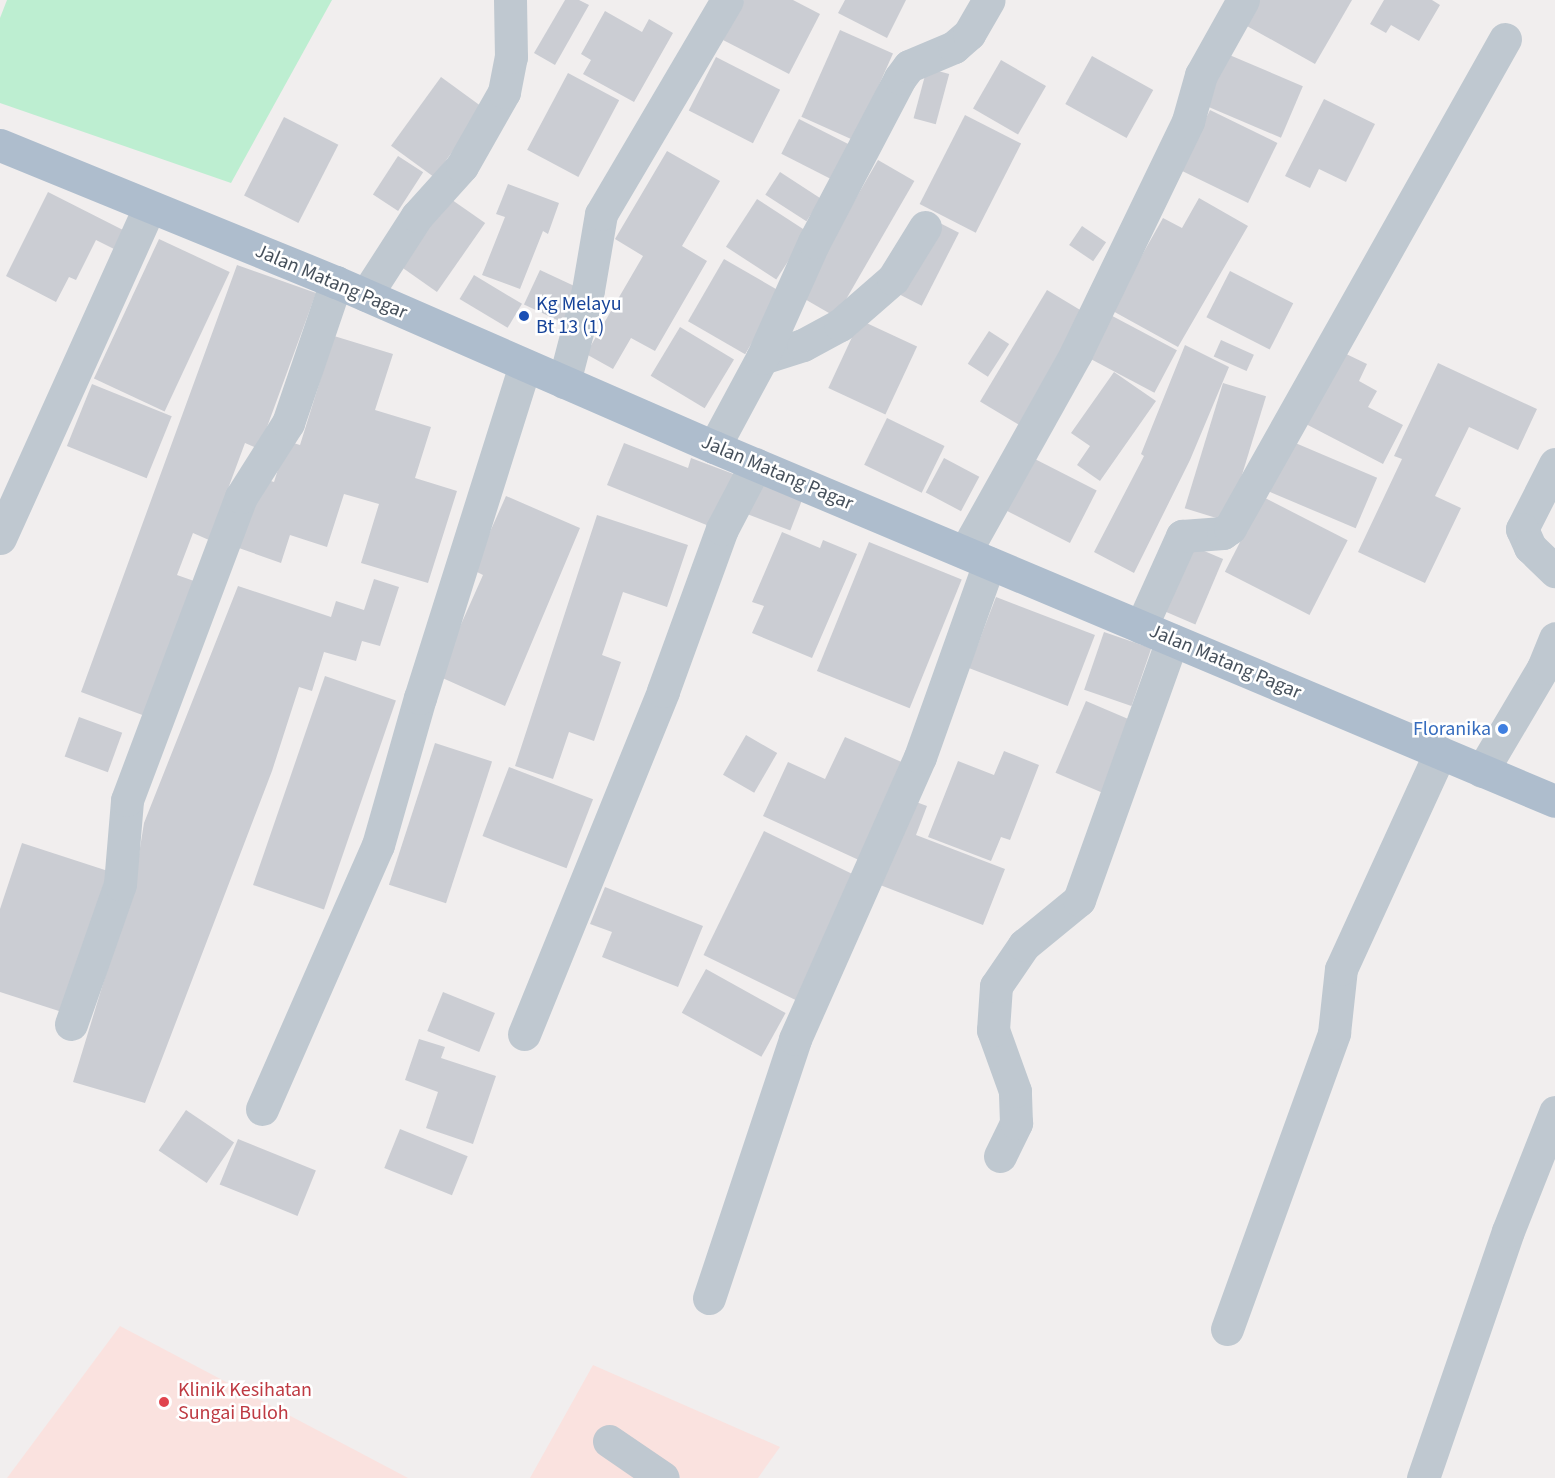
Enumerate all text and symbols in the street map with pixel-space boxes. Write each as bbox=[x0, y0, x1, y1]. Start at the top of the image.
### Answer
street label: Jalan Matang Pagar bbox=[251, 239, 411, 325]
place label: Kg Melayu Bt 13 (1) bbox=[536, 292, 622, 339]
marker: Kg Melayu Bt 13 (1) bbox=[517, 309, 531, 323]
street label: Jalan Matang Pagar bbox=[697, 430, 857, 516]
street label: Jalan Matang Pagar bbox=[1145, 619, 1305, 705]
place label: Floranika bbox=[1413, 717, 1491, 741]
marker: Floranika bbox=[1496, 722, 1510, 736]
place label: Klinik Kesihatan Sungai Buloh bbox=[178, 1378, 312, 1425]
marker: Klinik Kesihatan Sungai Buloh bbox=[155, 1393, 173, 1411]

